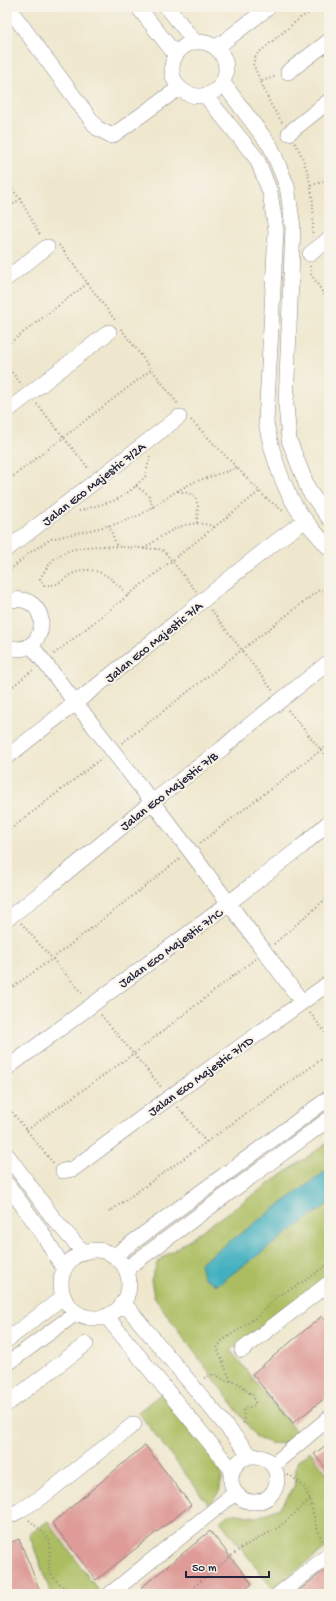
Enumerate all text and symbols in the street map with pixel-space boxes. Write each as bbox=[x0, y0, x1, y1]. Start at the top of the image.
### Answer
street label: Jalan Eco Majestic 7/2A bbox=[40, 439, 150, 530]
street label: Jalan Eco Majestic 7/A bbox=[103, 598, 207, 687]
street label: Jalan Eco Majestic 7/B bbox=[118, 749, 221, 835]
street label: Jalan Eco Majestic 7/1C bbox=[116, 906, 227, 992]
street label: Jalan Eco Majestic 7/1D bbox=[146, 1033, 257, 1120]
scale bar bbox=[186, 1553, 269, 1579]
text: 50 m bbox=[192, 1562, 217, 1576]

